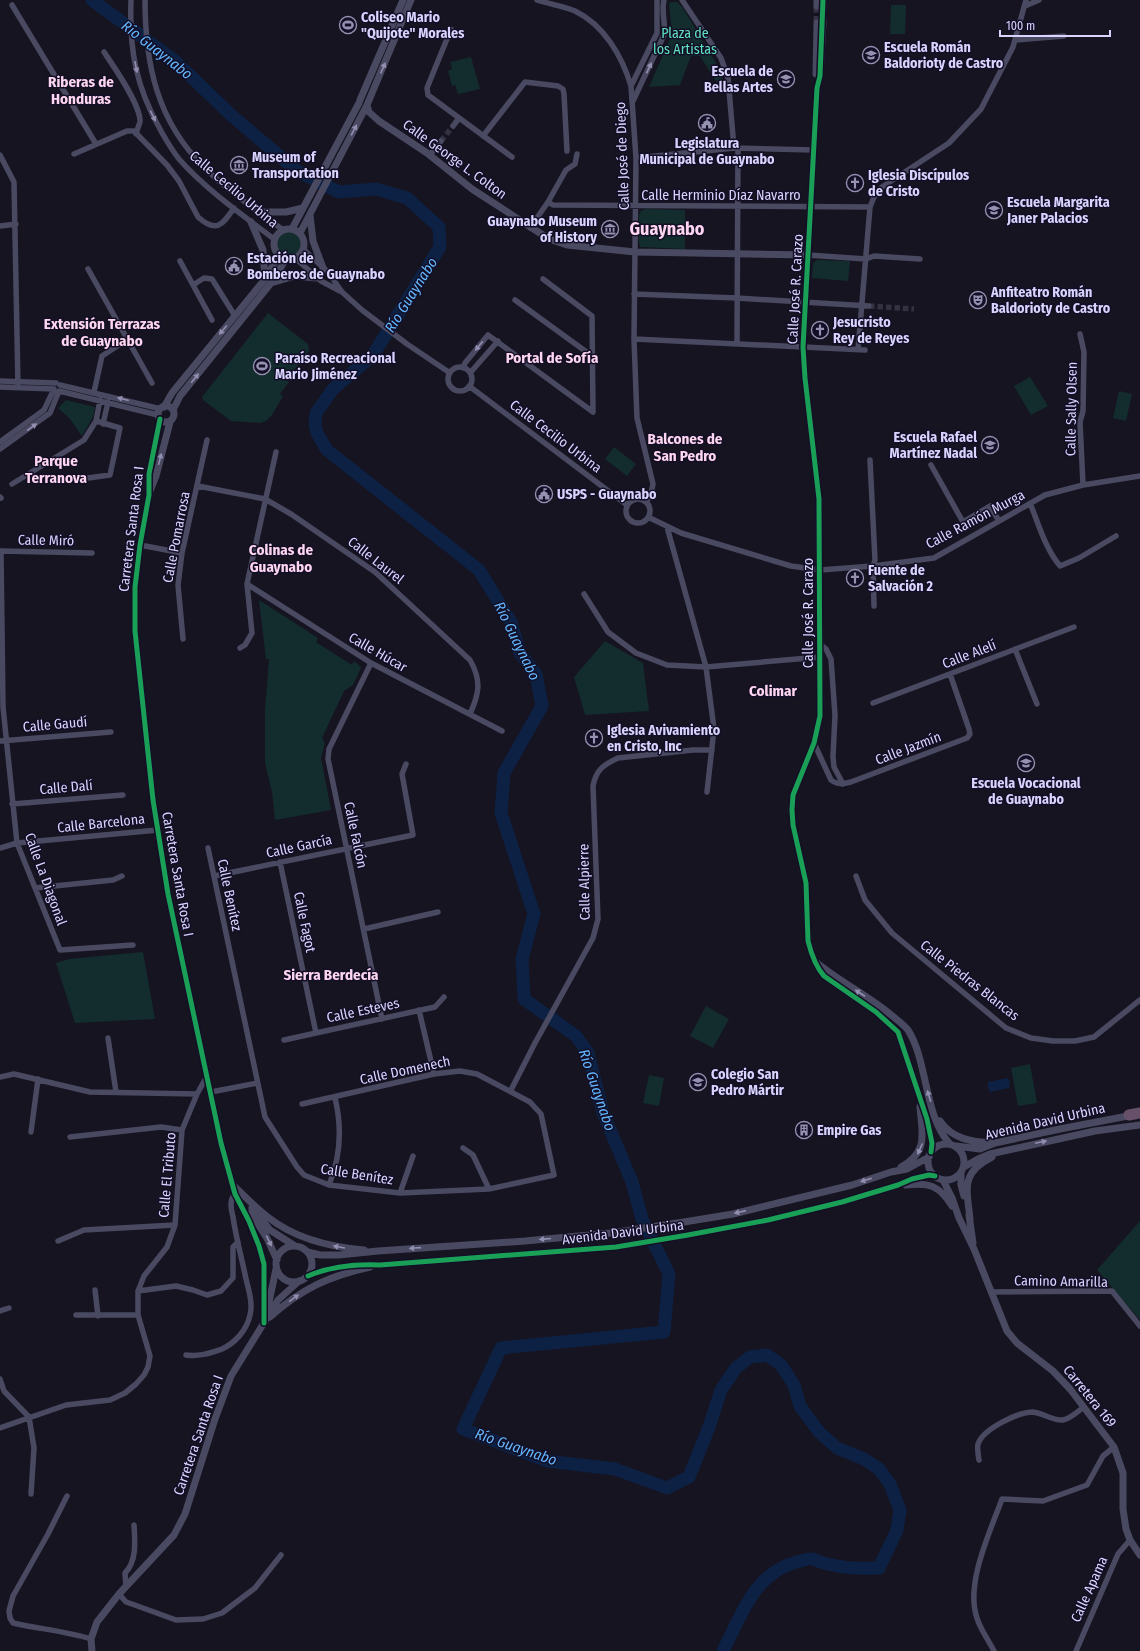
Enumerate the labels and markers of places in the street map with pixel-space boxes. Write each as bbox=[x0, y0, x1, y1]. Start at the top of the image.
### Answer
place label: Coliseo Mario "Quijote" Morales bbox=[361, 9, 464, 42]
sports icon: Coliseo Mario "Quijote" Morales bbox=[338, 15, 358, 35]
place label: Escuela Román Baldorioty de Castro bbox=[884, 39, 1004, 72]
school or university icon: Escuela Román Baldorioty de Castro bbox=[861, 45, 881, 65]
place label: Escuela de Bellas Artes bbox=[704, 63, 773, 96]
school or university icon: Escuela de Bellas Artes bbox=[776, 69, 796, 89]
public building icon: Legislatura Municipal de Guaynabo bbox=[697, 113, 717, 133]
place label: Legislatura Municipal de Guaynabo bbox=[639, 135, 775, 168]
place label: Museum of Transportation bbox=[252, 149, 339, 182]
museum icon: Museum of Transportation bbox=[229, 155, 249, 175]
place label: Iglesia Discípulos de Cristo bbox=[868, 167, 969, 200]
church icon: Iglesia Discípulos de Cristo bbox=[845, 173, 865, 193]
place label: Escuela Margarita Janer Palacios bbox=[1006, 194, 1110, 227]
school or university icon: Escuela Margarita Janer Palacios bbox=[984, 200, 1004, 220]
place label: Guaynabo Museum of History bbox=[487, 213, 597, 246]
museum icon: Guaynabo Museum of History bbox=[600, 219, 620, 239]
place label: Estación de Bomberos de Guaynabo bbox=[247, 250, 385, 283]
public building icon: Estación de Bomberos de Guaynabo bbox=[224, 256, 244, 276]
place label: Anfiteatro Román Baldorioty de Castro bbox=[990, 284, 1111, 317]
theatre icon: Anfiteatro Román Baldorioty de Castro bbox=[968, 290, 988, 310]
place label: Jesucristo Rey de Reyes bbox=[832, 314, 909, 347]
church icon: Jesucristo Rey de Reyes bbox=[810, 320, 830, 340]
place label: Paraíso Recreacional Mario Jiménez bbox=[275, 350, 396, 383]
sports icon: Paraíso Recreacional Mario Jiménez bbox=[252, 356, 272, 376]
place label: Escuela Rafael Martínez Nadal bbox=[890, 429, 977, 462]
school or university icon: Escuela Rafael Martínez Nadal bbox=[980, 435, 1000, 455]
public building icon: USPS - Guaynabo bbox=[534, 484, 554, 504]
place label: USPS - Guaynabo bbox=[557, 486, 657, 503]
place label: Fuente de Salvación 2 bbox=[868, 562, 933, 595]
church icon: Fuente de Salvación 2 bbox=[845, 568, 865, 588]
place label: Iglesia Avivamiento en Cristo, Inc bbox=[607, 722, 721, 755]
church icon: Iglesia Avivamiento en Cristo, Inc bbox=[584, 728, 604, 748]
school or university icon: Escuela Vocacional de Guaynabo bbox=[1016, 753, 1036, 773]
place label: Escuela Vocacional de Guaynabo bbox=[971, 775, 1081, 808]
place label: Colegio San Pedro Mártir bbox=[711, 1066, 785, 1099]
school or university icon: Colegio San Pedro Mártir bbox=[688, 1072, 708, 1092]
building icon: Empire Gas bbox=[794, 1120, 814, 1140]
place label: Empire Gas bbox=[817, 1122, 881, 1139]

